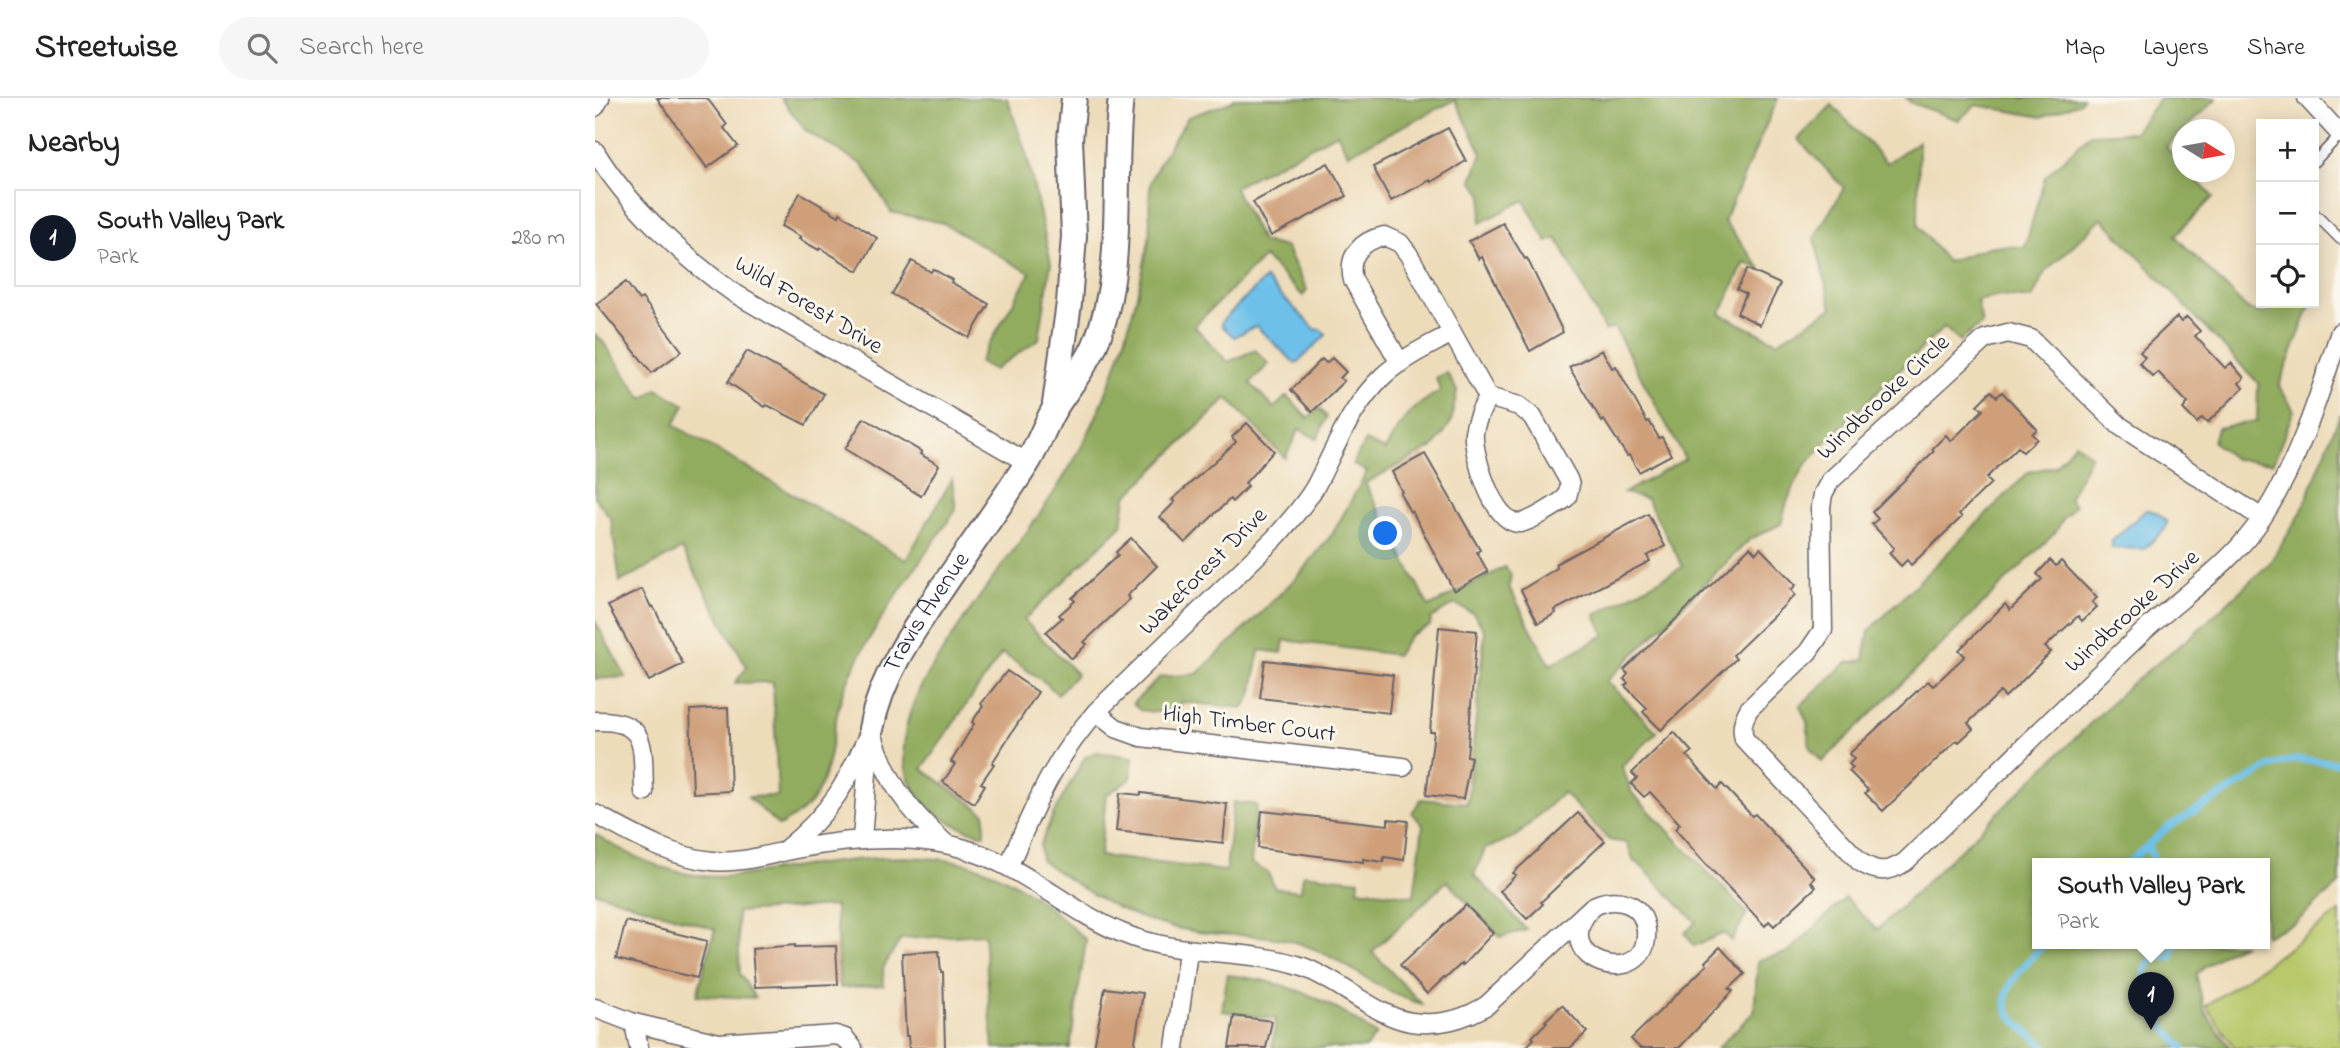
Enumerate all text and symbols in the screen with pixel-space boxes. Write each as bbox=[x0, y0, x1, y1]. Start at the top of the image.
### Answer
search box bbox=[219, 17, 709, 80]
text: Streetwise bbox=[35, 24, 177, 72]
icon: search bbox=[243, 29, 281, 67]
text: Search here bbox=[299, 29, 424, 67]
text: Map bbox=[2065, 31, 2105, 66]
text: Layers bbox=[2143, 31, 2209, 66]
text: Share bbox=[2247, 31, 2305, 66]
north arrow bbox=[2172, 119, 2235, 182]
map controls bbox=[2256, 119, 2319, 308]
button: + bbox=[2256, 119, 2319, 182]
text: Nearby bbox=[28, 122, 120, 166]
button: − bbox=[2256, 182, 2319, 245]
text: South Valley Park bbox=[97, 203, 284, 241]
text: 1 bbox=[49, 222, 57, 255]
text: 280 m bbox=[511, 222, 565, 255]
text: Park bbox=[97, 241, 139, 274]
button: locate bbox=[2256, 245, 2319, 308]
street label: Wild Forest Drive bbox=[727, 248, 889, 364]
street label: Windbrooke Circle bbox=[1809, 327, 1959, 469]
street label: Wakeforest Drive bbox=[1132, 499, 1277, 644]
your location bbox=[1368, 516, 1402, 550]
street label: Windbrooke Drive bbox=[2058, 542, 2208, 682]
street label: Travis Avenue bbox=[875, 545, 979, 679]
street label: High Timber Court bbox=[1161, 697, 1337, 753]
popup bbox=[2032, 858, 2270, 949]
text: South Valley Park bbox=[2057, 868, 2245, 906]
text: Park bbox=[2057, 906, 2099, 939]
pin: 1 bbox=[2128, 972, 2174, 1030]

